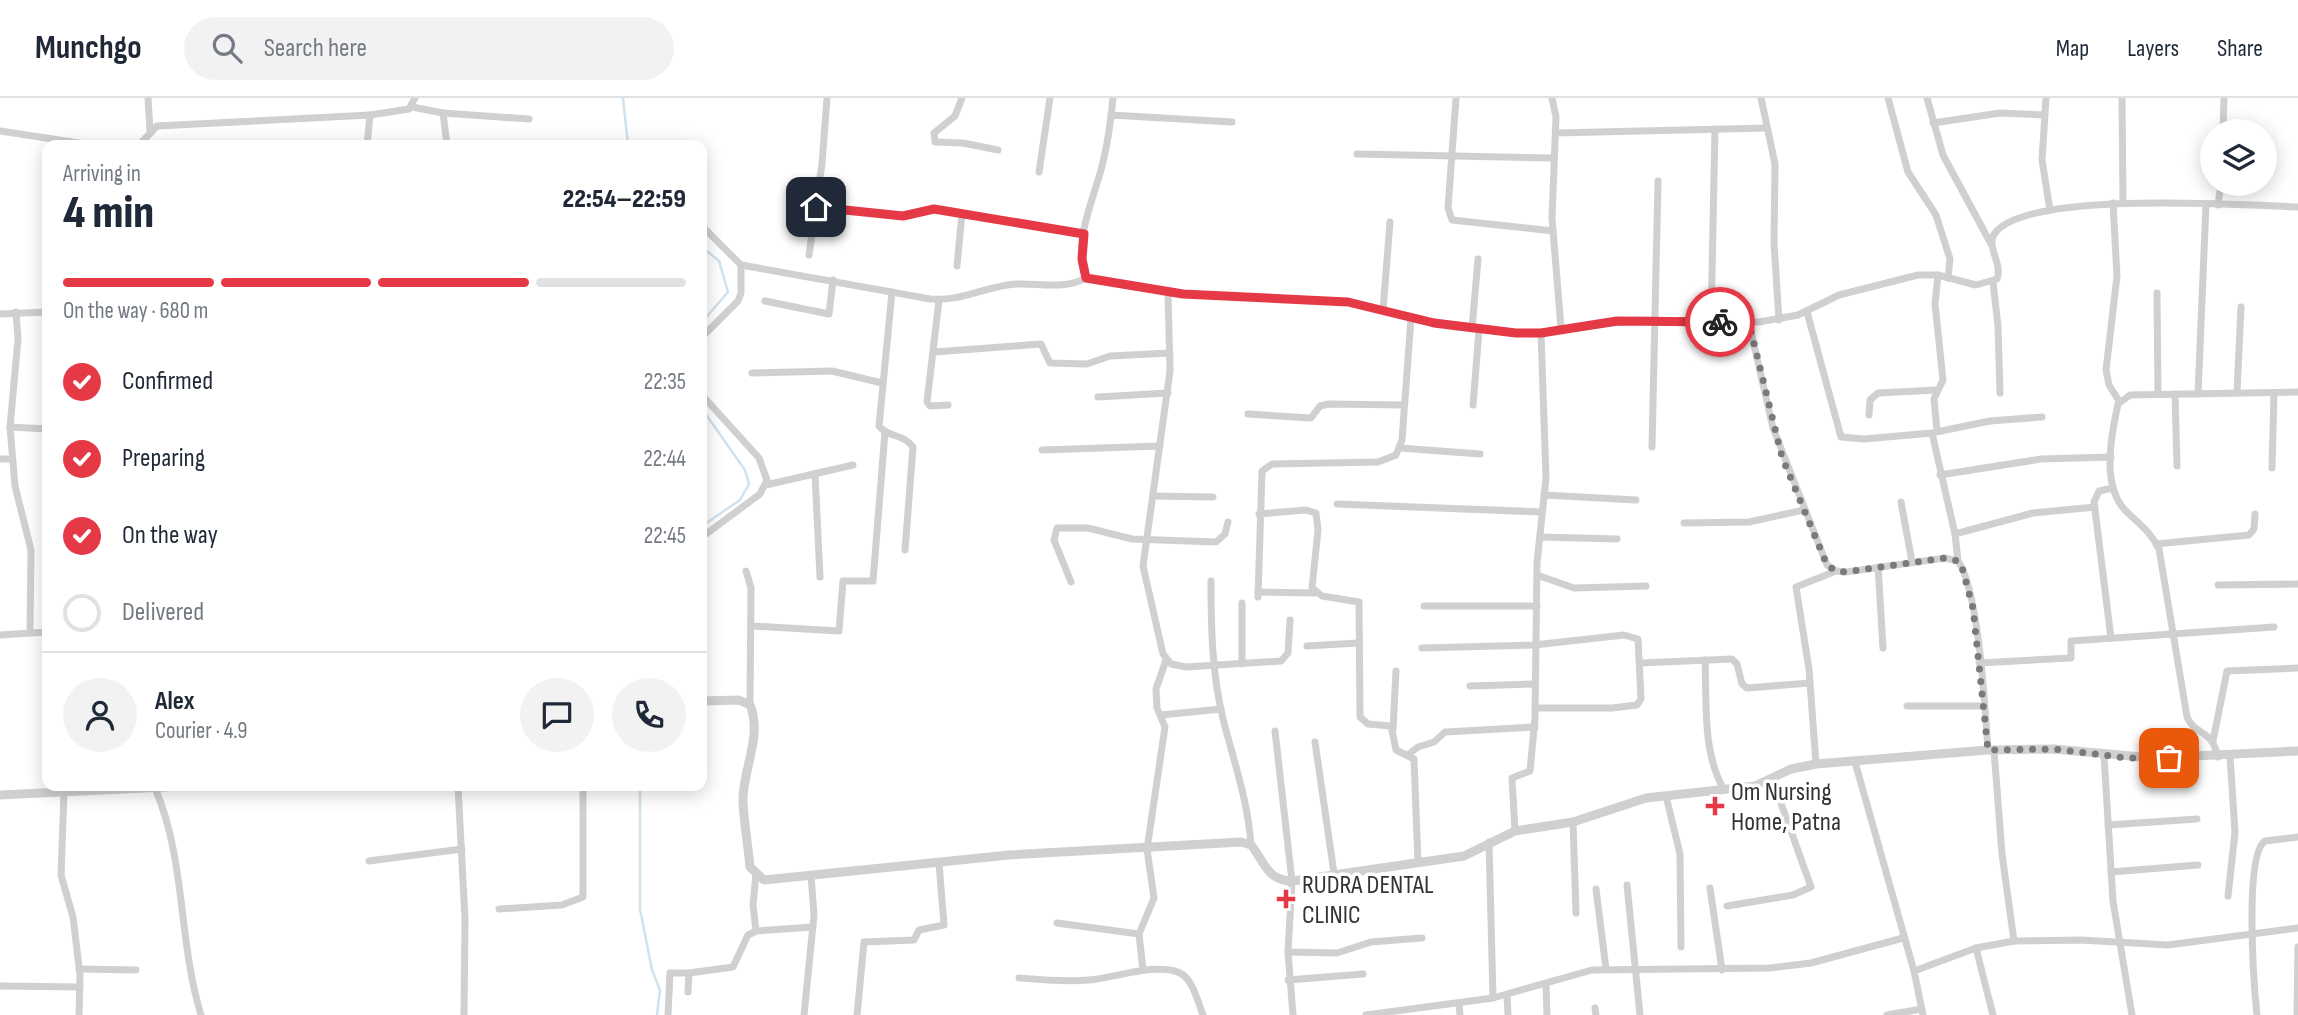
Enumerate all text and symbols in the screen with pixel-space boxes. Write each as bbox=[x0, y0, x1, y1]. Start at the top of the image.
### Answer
search box bbox=[184, 17, 674, 80]
text: Munchgo bbox=[35, 28, 142, 68]
icon: search bbox=[208, 29, 246, 67]
text: Search here bbox=[264, 33, 367, 64]
text: Map bbox=[2056, 34, 2089, 63]
text: Layers bbox=[2127, 34, 2179, 63]
text: Share bbox=[2217, 34, 2263, 63]
map controls bbox=[2200, 119, 2277, 196]
button: layers bbox=[2200, 119, 2277, 196]
text: Arriving in bbox=[63, 160, 141, 188]
pin bbox=[786, 177, 846, 237]
text: 22:54–22:59 bbox=[562, 184, 686, 215]
text: 4 min bbox=[63, 186, 154, 241]
icon: home bbox=[797, 188, 835, 226]
courier bbox=[1685, 287, 1755, 357]
text: On the way · 680 m bbox=[63, 297, 208, 325]
icon: bike bbox=[1701, 303, 1739, 341]
icon: check bbox=[63, 363, 101, 401]
text: Confirmed bbox=[122, 366, 213, 397]
text: 22:35 bbox=[644, 368, 686, 396]
icon: check bbox=[63, 440, 101, 478]
text: Preparing bbox=[122, 443, 205, 474]
text: 22:44 bbox=[643, 445, 686, 473]
icon: check bbox=[63, 517, 101, 555]
text: On the way bbox=[122, 520, 218, 551]
text: 22:45 bbox=[644, 522, 686, 550]
text: Delivered bbox=[122, 597, 204, 628]
button: person bbox=[63, 678, 137, 752]
button: chat bbox=[520, 678, 594, 752]
button: phone bbox=[612, 678, 686, 752]
text: Alex bbox=[155, 686, 195, 717]
text: Courier · 4.9 bbox=[155, 717, 247, 745]
pin bbox=[2139, 728, 2199, 788]
icon: bag bbox=[2150, 739, 2188, 777]
place label: Om Nursing Home, Patna bbox=[1731, 777, 1841, 838]
marker: Om Nursing Home, Patna bbox=[1705, 796, 1725, 816]
place label: RUDRA DENTAL CLINIC bbox=[1302, 870, 1434, 931]
marker: RUDRA DENTAL CLINIC bbox=[1276, 889, 1296, 909]

